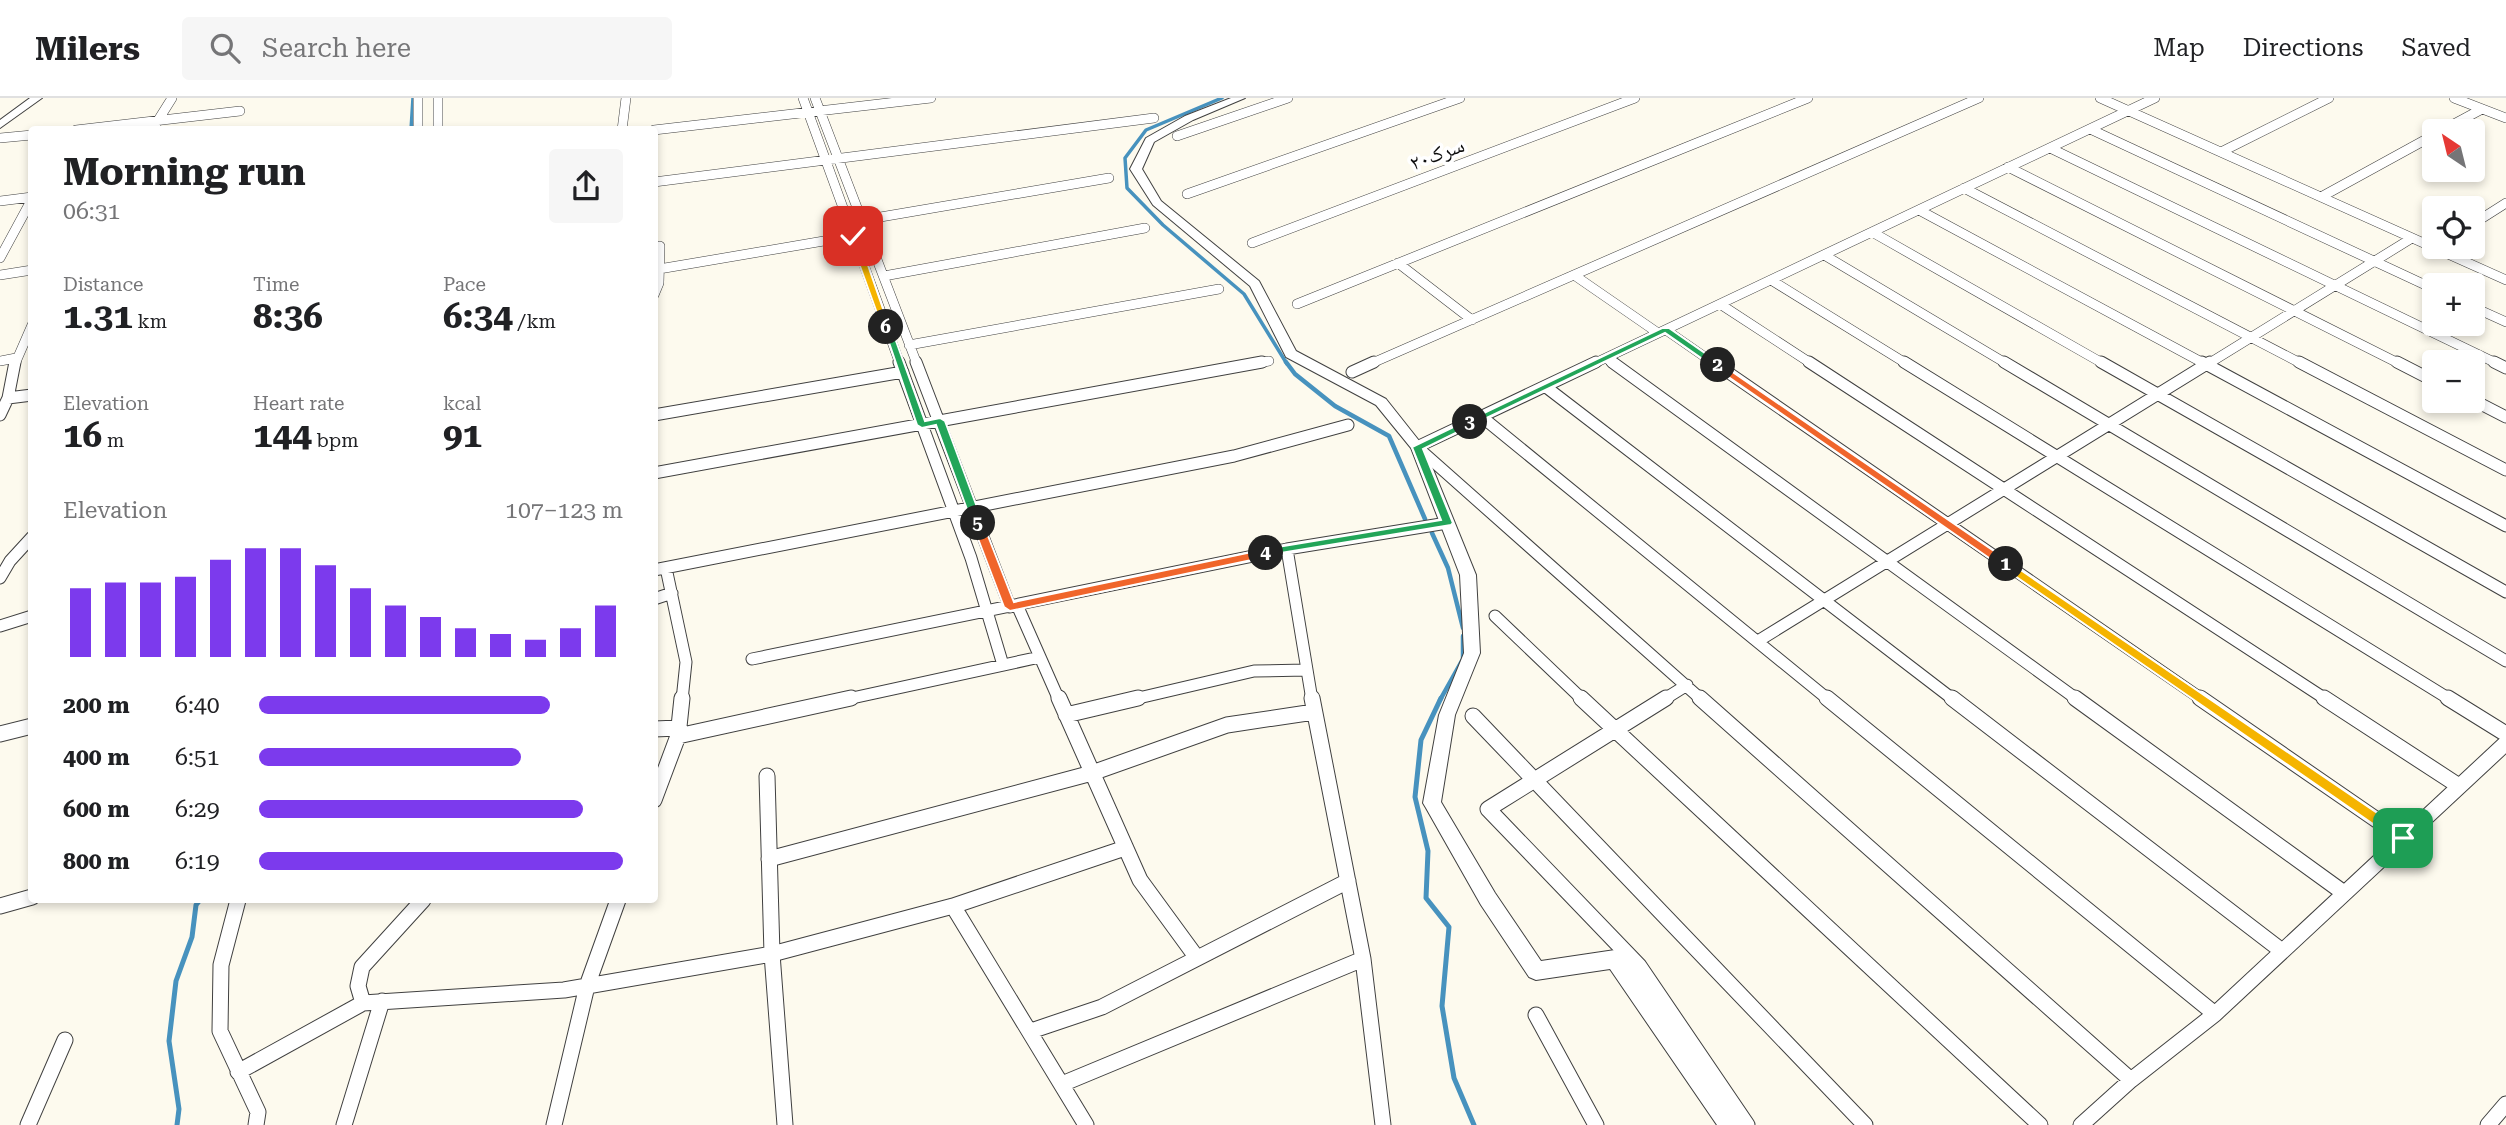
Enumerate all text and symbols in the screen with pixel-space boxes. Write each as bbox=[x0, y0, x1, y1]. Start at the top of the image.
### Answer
search box bbox=[182, 17, 672, 80]
text: Milers bbox=[35, 29, 140, 68]
icon: search bbox=[206, 29, 244, 67]
text: Search here bbox=[262, 33, 411, 63]
text: Map bbox=[2153, 34, 2205, 62]
text: Directions bbox=[2243, 34, 2363, 62]
text: Saved bbox=[2401, 34, 2471, 62]
north arrow bbox=[2422, 119, 2485, 182]
map controls bbox=[2422, 119, 2485, 413]
street label: سرک۲۰ bbox=[1406, 133, 1468, 175]
button: share bbox=[549, 149, 623, 223]
text: Morning run bbox=[63, 150, 306, 194]
button: locate bbox=[2422, 196, 2485, 259]
text: 06:31 bbox=[63, 198, 120, 225]
pin bbox=[823, 206, 883, 266]
icon: check bbox=[834, 217, 872, 255]
text: Distance bbox=[63, 273, 143, 296]
text: Time bbox=[253, 273, 300, 296]
text: Pace bbox=[443, 273, 486, 296]
button: + bbox=[2422, 273, 2485, 336]
text: 1.31 bbox=[63, 296, 133, 337]
text: 8:36 bbox=[253, 296, 323, 337]
text: 6:34 bbox=[443, 296, 513, 337]
text: km bbox=[133, 310, 167, 333]
text: /km bbox=[513, 310, 556, 333]
pin: 6 bbox=[868, 310, 903, 344]
text: 6 bbox=[880, 315, 891, 338]
pin: 2 bbox=[1700, 348, 1736, 382]
button: − bbox=[2422, 350, 2485, 413]
text: 2 bbox=[1712, 353, 1723, 376]
text: Elevation bbox=[63, 392, 149, 415]
text: Heart rate bbox=[253, 392, 344, 415]
text: kcal bbox=[443, 392, 481, 415]
pin: 3 bbox=[1452, 404, 1488, 440]
text: 3 bbox=[1464, 410, 1475, 433]
text: 16 bbox=[63, 415, 102, 456]
text: 144 bbox=[253, 415, 312, 456]
text: 91 bbox=[443, 415, 482, 456]
text: m bbox=[102, 429, 124, 452]
text: bpm bbox=[312, 429, 359, 452]
text: Elevation bbox=[63, 497, 167, 524]
text: 107–123 m bbox=[505, 497, 623, 524]
pin: 5 bbox=[960, 506, 996, 540]
text: 5 bbox=[972, 511, 983, 534]
pin: 4 bbox=[1248, 536, 1284, 570]
text: 4 bbox=[1260, 541, 1271, 564]
pin: 1 bbox=[1988, 546, 2024, 582]
text: 1 bbox=[2000, 552, 2011, 575]
text: 200 m bbox=[63, 692, 130, 719]
text: 6:40 bbox=[175, 692, 220, 719]
text: 400 m bbox=[63, 744, 130, 771]
text: 6:51 bbox=[175, 744, 220, 771]
text: 600 m bbox=[63, 796, 130, 823]
text: 6:29 bbox=[175, 796, 220, 823]
pin bbox=[2373, 808, 2433, 868]
icon: arrive bbox=[2384, 819, 2422, 857]
text: 800 m bbox=[63, 848, 130, 875]
text: 6:19 bbox=[175, 848, 220, 875]

